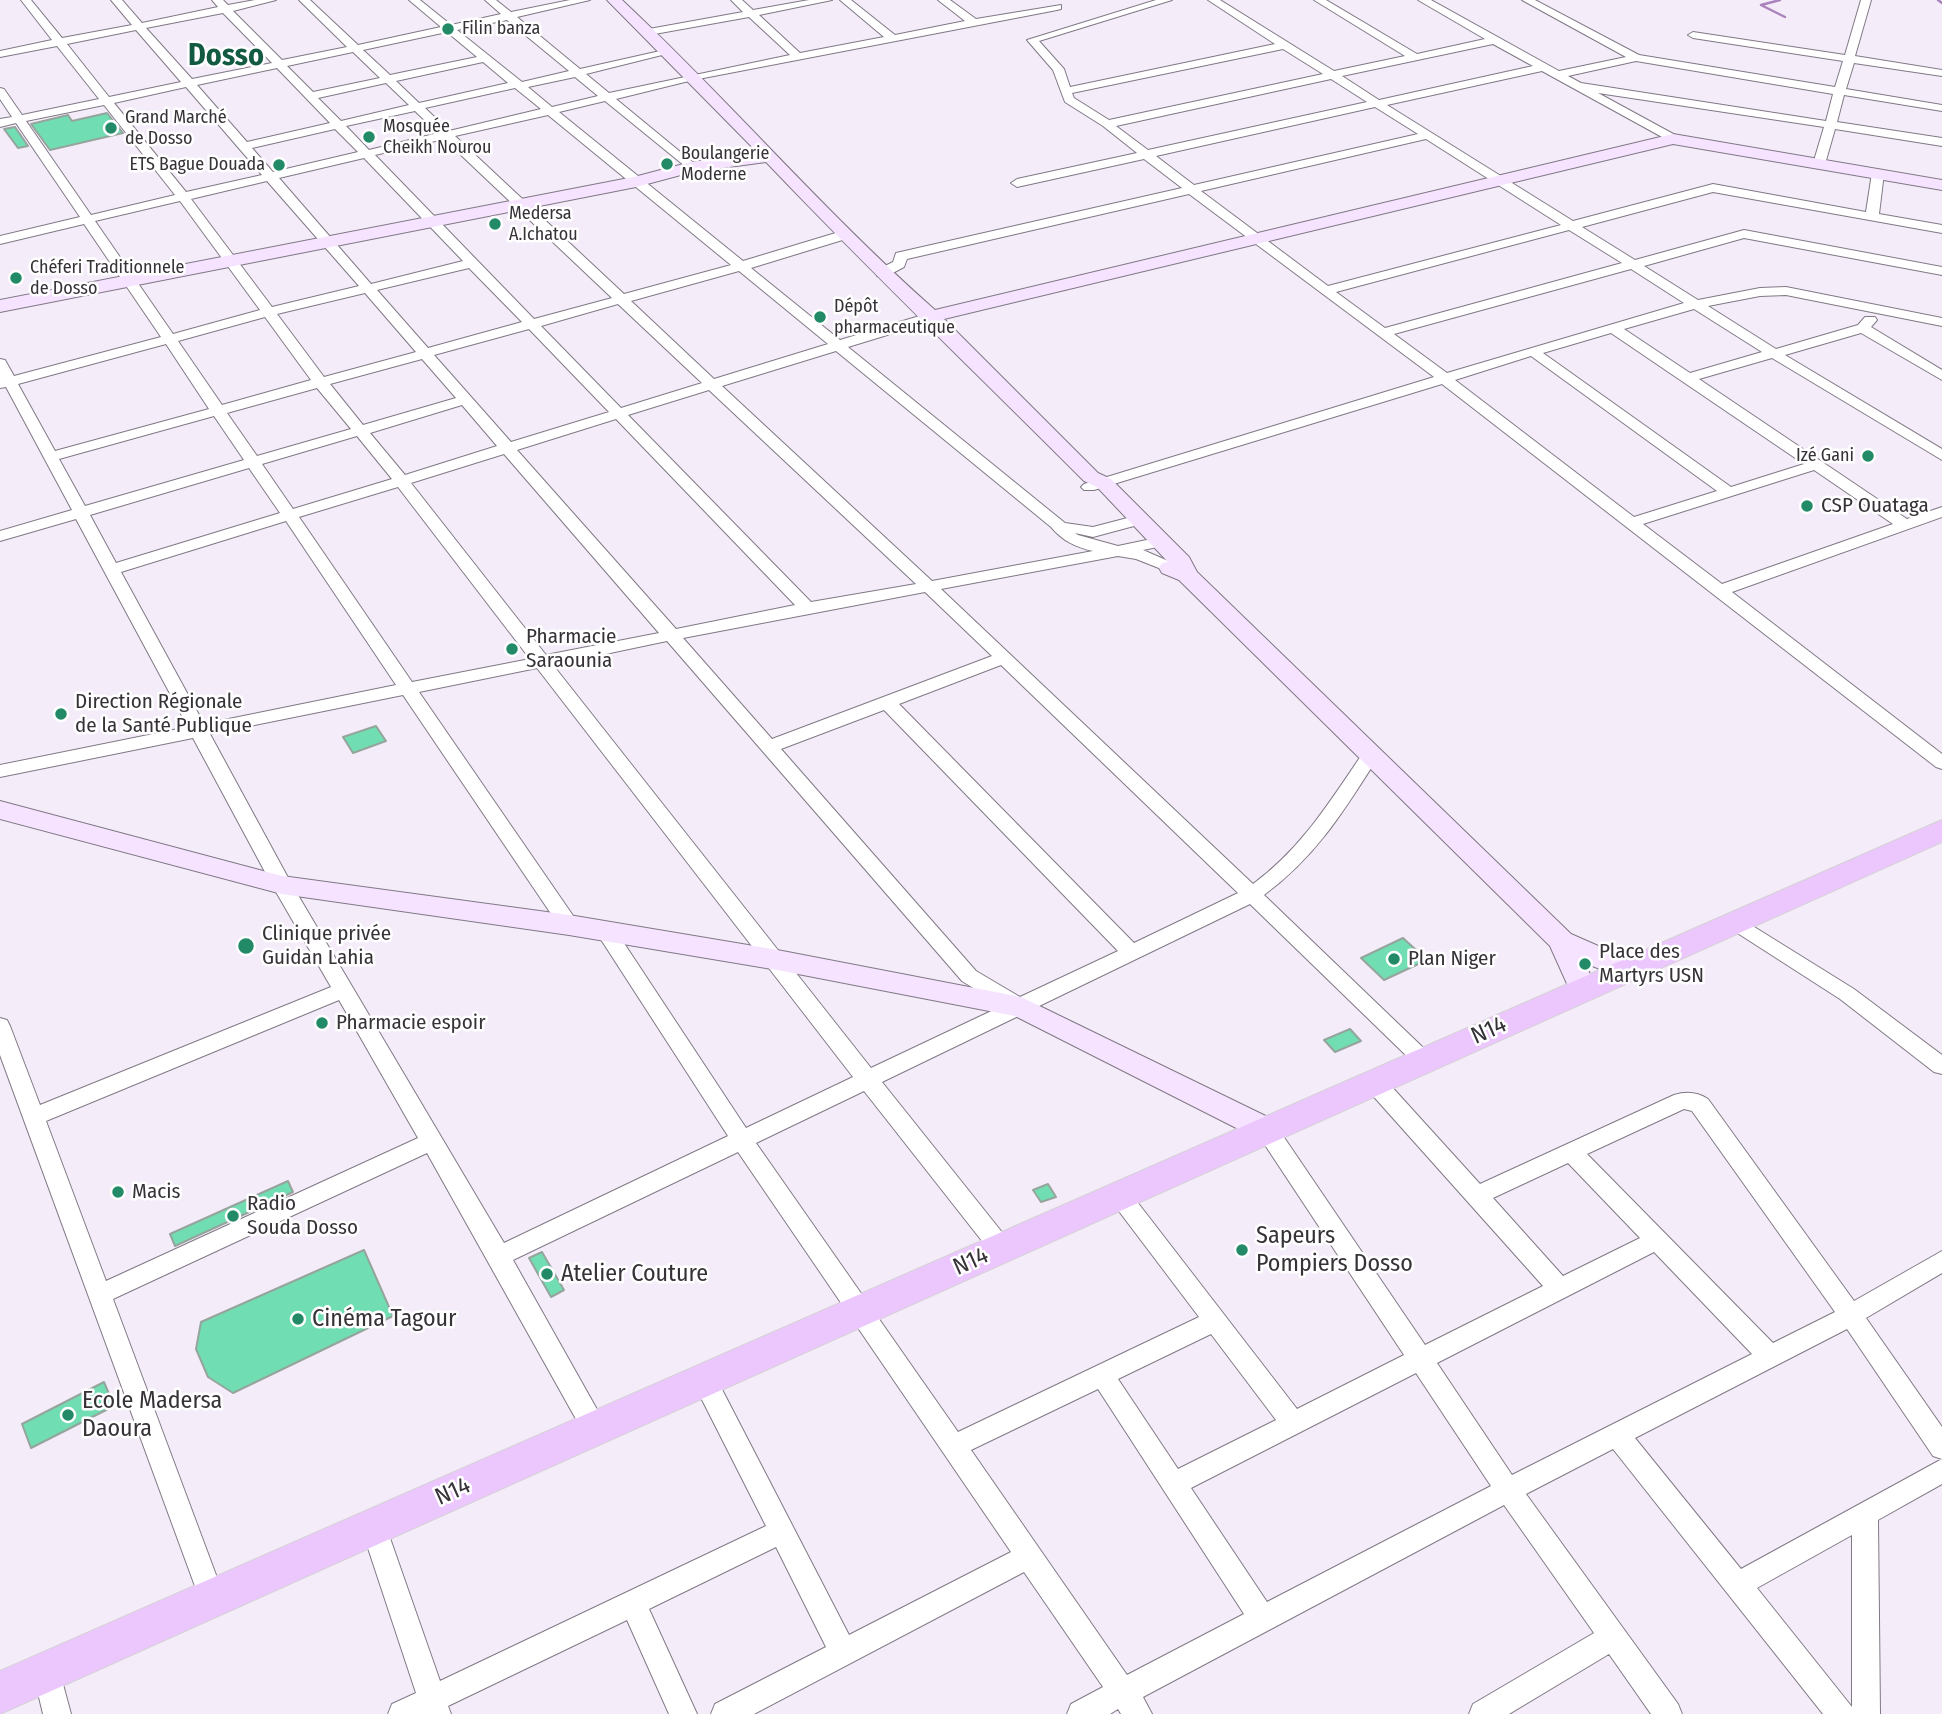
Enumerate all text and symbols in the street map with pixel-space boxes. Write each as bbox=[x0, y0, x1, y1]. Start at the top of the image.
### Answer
place label: Filin banza bbox=[462, 18, 540, 40]
marker: Filin banza bbox=[440, 21, 456, 37]
district label: Dosso bbox=[188, 39, 264, 75]
place label: Grand Marché de Dosso bbox=[125, 107, 227, 150]
place label: Mosquée Cheikh Nourou bbox=[383, 116, 491, 158]
marker: Grand Marché de Dosso bbox=[103, 120, 119, 136]
marker: Mosquée Cheikh Nourou bbox=[361, 129, 377, 145]
place label: Boulangerie Moderne bbox=[681, 143, 769, 186]
place label: ETS Bague Douada bbox=[129, 154, 265, 176]
marker: Boulangerie Moderne bbox=[659, 156, 675, 172]
marker: ETS Bague Douada bbox=[271, 157, 287, 173]
place label: Medersa A.Ichatou bbox=[509, 203, 578, 246]
marker: Medersa A.Ichatou bbox=[487, 216, 503, 232]
place label: Chéferi Traditionnele de Dosso bbox=[30, 257, 184, 300]
marker: Chéferi Traditionnele de Dosso bbox=[8, 270, 24, 286]
place label: Dépôt pharmaceutique bbox=[834, 296, 955, 338]
marker: Dépôt pharmaceutique bbox=[812, 309, 828, 325]
place label: Izé Gani bbox=[1796, 445, 1854, 467]
marker: Izé Gani bbox=[1860, 448, 1876, 464]
place label: CSP Ouataga bbox=[1821, 493, 1929, 519]
marker: CSP Ouataga bbox=[1799, 498, 1815, 514]
place label: Pharmacie Saraounia bbox=[526, 624, 616, 674]
marker: Pharmacie Saraounia bbox=[504, 641, 520, 657]
place label: Direction Régionale de la Santé Publique bbox=[75, 689, 252, 739]
marker: Direction Régionale de la Santé Publique bbox=[53, 706, 69, 722]
place label: Clinique privée Guidan Lahia bbox=[262, 921, 391, 971]
marker: Clinique privée Guidan Lahia bbox=[236, 936, 256, 956]
place label: Place des Martyrs USN bbox=[1599, 939, 1704, 989]
place label: Plan Niger bbox=[1408, 946, 1496, 972]
marker: Plan Niger bbox=[1386, 951, 1402, 967]
marker: Place des Martyrs USN bbox=[1577, 956, 1593, 972]
place label: Pharmacie espoir bbox=[336, 1010, 485, 1036]
street label: N14 bbox=[1467, 1011, 1511, 1051]
marker: Pharmacie espoir bbox=[314, 1015, 330, 1031]
place label: Macis bbox=[132, 1179, 180, 1205]
marker: Macis bbox=[110, 1184, 126, 1200]
place label: Radio Souda Dosso bbox=[247, 1191, 358, 1241]
marker: Radio Souda Dosso bbox=[225, 1208, 241, 1224]
place label: Sapeurs Pompiers Dosso bbox=[1256, 1222, 1413, 1278]
street label: N14 bbox=[949, 1242, 993, 1282]
marker: Sapeurs Pompiers Dosso bbox=[1234, 1242, 1250, 1258]
place label: Atelier Couture bbox=[561, 1260, 708, 1288]
marker: Atelier Couture bbox=[539, 1266, 555, 1282]
place label: Cinéma Tagour bbox=[312, 1305, 456, 1333]
marker: Cinéma Tagour bbox=[290, 1311, 306, 1327]
place label: Ecole Madersa Daoura bbox=[82, 1387, 222, 1443]
marker: Ecole Madersa Daoura bbox=[60, 1407, 76, 1423]
street label: N14 bbox=[431, 1472, 475, 1512]

